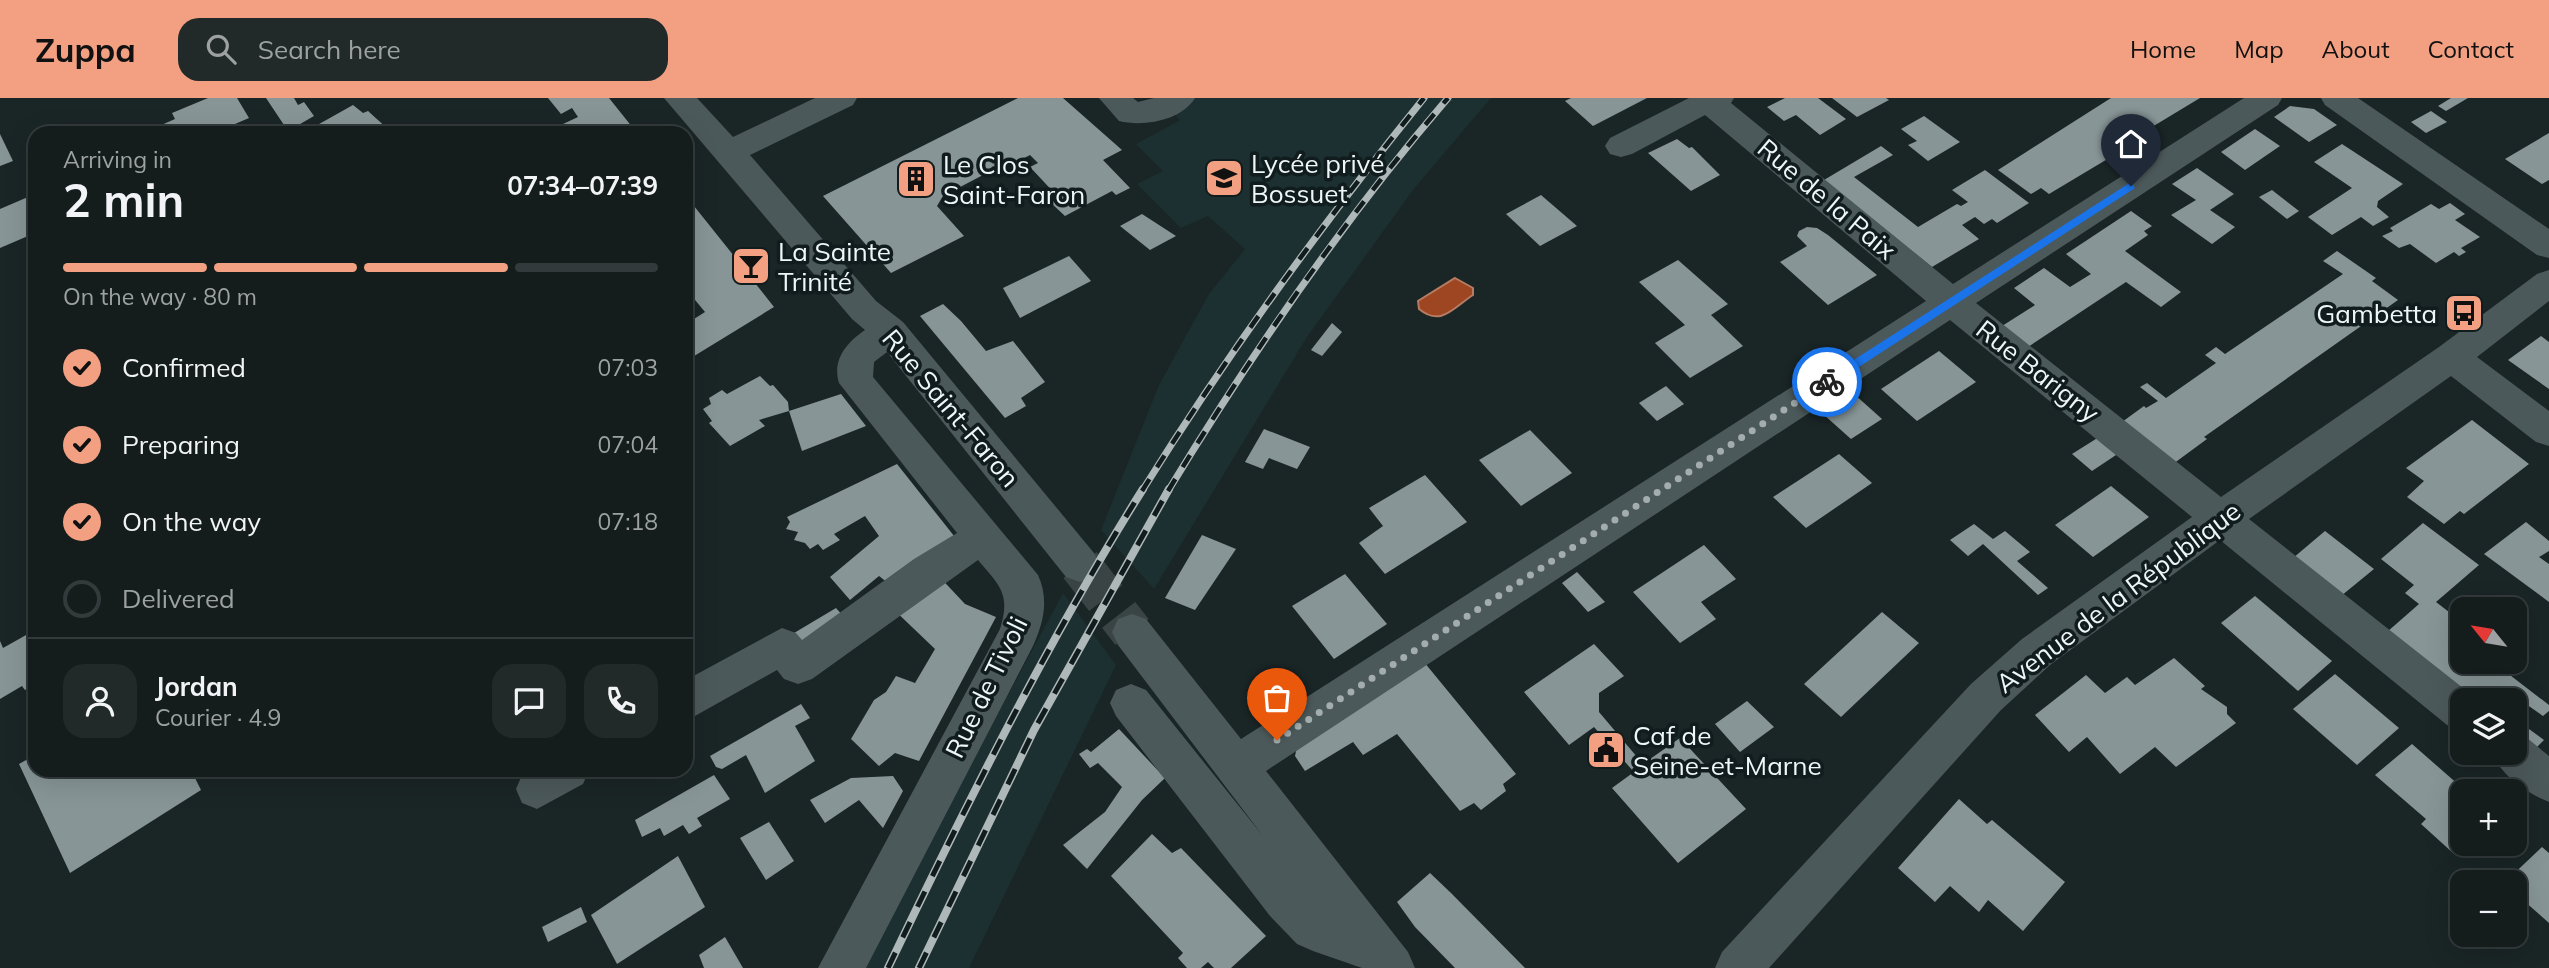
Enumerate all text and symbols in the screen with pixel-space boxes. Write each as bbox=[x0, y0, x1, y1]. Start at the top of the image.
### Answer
search box bbox=[178, 18, 668, 81]
text: Zuppa bbox=[35, 29, 136, 70]
icon: search bbox=[202, 30, 240, 68]
text: Search here bbox=[258, 33, 401, 66]
text: Home bbox=[2130, 34, 2196, 64]
text: Map bbox=[2234, 34, 2284, 64]
text: About bbox=[2322, 34, 2390, 64]
text: Contact bbox=[2428, 34, 2514, 64]
pin bbox=[2101, 114, 2161, 186]
icon: home bbox=[2112, 125, 2150, 163]
street label: Rue de la Paix bbox=[1751, 131, 1903, 267]
text: Arriving in bbox=[63, 145, 172, 174]
place label: Lycée privé Bossuet bbox=[1251, 147, 1384, 210]
place label: Le Clos Saint-Faron bbox=[943, 148, 1085, 211]
school or university icon: Lycée privé Bossuet bbox=[1203, 157, 1245, 199]
building icon: Le Clos Saint-Faron bbox=[895, 158, 937, 200]
text: 07:34–07:39 bbox=[507, 169, 658, 202]
text: 2 min bbox=[63, 171, 184, 229]
place label: La Sainte Trinité bbox=[778, 235, 891, 298]
bar icon: La Sainte Trinité bbox=[730, 245, 772, 287]
text: On the way · 80 m bbox=[63, 282, 257, 311]
bus stop icon: Gambetta bbox=[2443, 292, 2485, 334]
place label: Gambetta bbox=[2316, 297, 2437, 330]
street label: Rue Barigny bbox=[1970, 313, 2106, 430]
street label: Rue Saint-Faron bbox=[875, 322, 1027, 494]
courier bbox=[1792, 347, 1862, 417]
icon: check bbox=[63, 349, 101, 387]
text: Confirmed bbox=[122, 351, 246, 384]
text: 07:03 bbox=[598, 353, 658, 382]
icon: bike bbox=[1808, 363, 1846, 401]
icon: check bbox=[63, 426, 101, 464]
text: Preparing bbox=[122, 428, 240, 461]
text: 07:04 bbox=[598, 430, 658, 459]
street label: Avenue de la République bbox=[1989, 494, 2247, 700]
icon: check bbox=[63, 503, 101, 541]
text: On the way bbox=[122, 505, 261, 538]
text: 07:18 bbox=[598, 507, 658, 536]
text: Delivered bbox=[122, 582, 235, 615]
north arrow bbox=[2450, 597, 2527, 674]
map controls bbox=[2450, 597, 2527, 947]
street label: Rue de Tivoli bbox=[938, 611, 1034, 763]
button: person bbox=[63, 664, 137, 738]
button: chat bbox=[492, 664, 566, 738]
button: phone bbox=[584, 664, 658, 738]
pin bbox=[1247, 668, 1307, 740]
text: Jordan bbox=[155, 670, 238, 703]
icon: bag bbox=[1258, 679, 1296, 717]
button: layers bbox=[2450, 688, 2527, 765]
text: Courier · 4.9 bbox=[155, 703, 281, 732]
place label: Caf de Seine-et-Marne bbox=[1633, 719, 1822, 782]
public building icon: Caf de Seine-et-Marne bbox=[1585, 729, 1627, 771]
button: + bbox=[2450, 779, 2527, 856]
button: − bbox=[2450, 870, 2527, 947]

